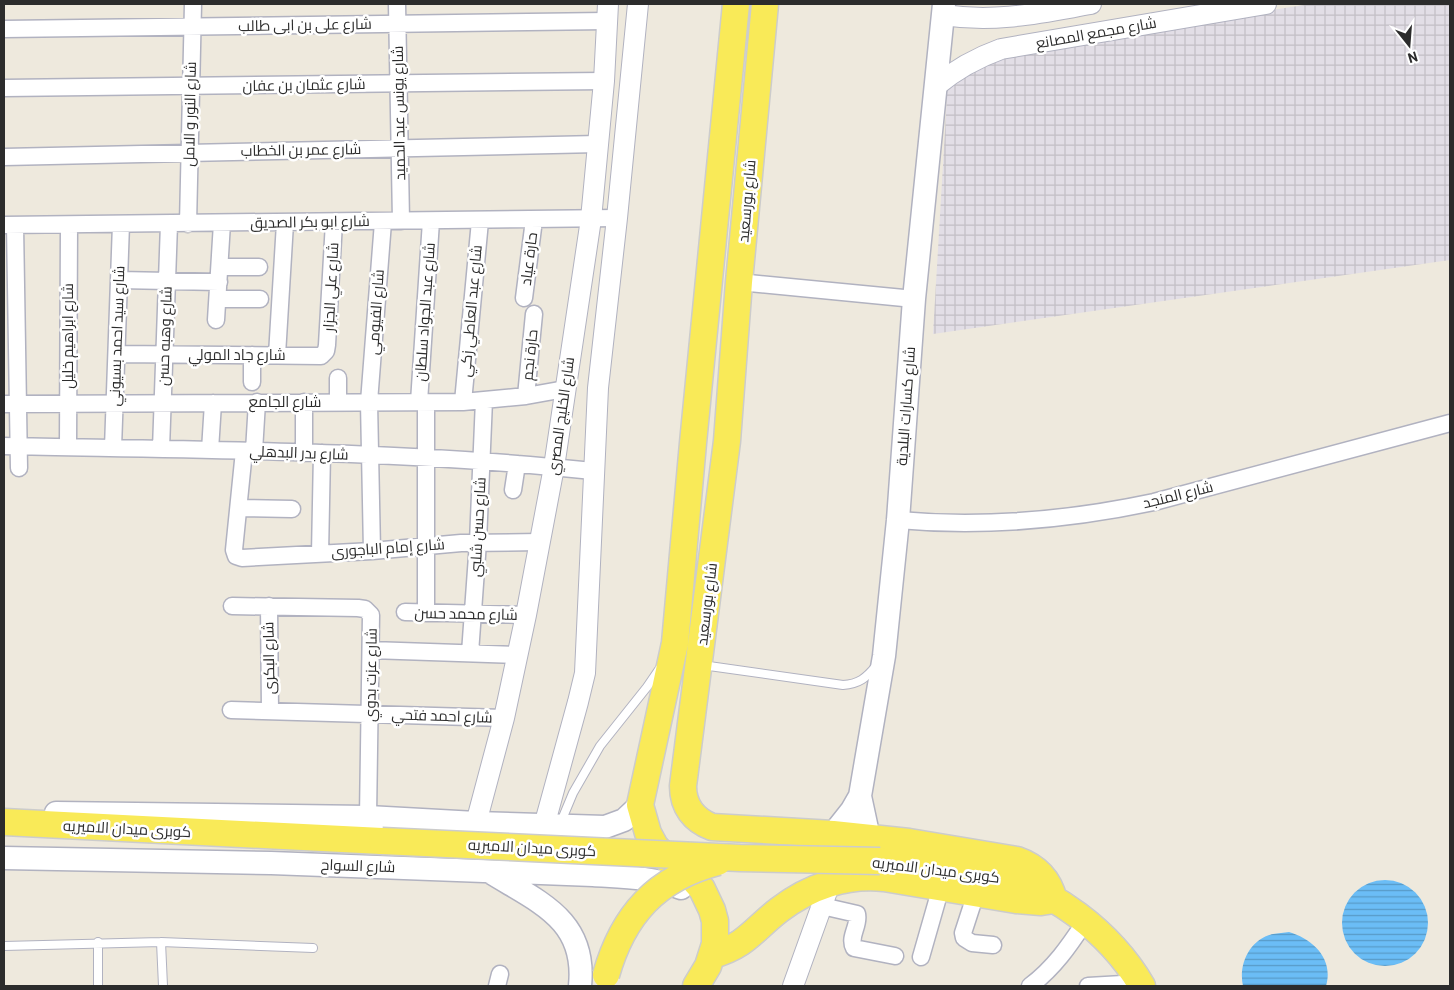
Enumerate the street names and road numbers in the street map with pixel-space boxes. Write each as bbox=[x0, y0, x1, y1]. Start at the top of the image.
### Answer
street label: شارع مجمع المصانع bbox=[1034, 13, 1158, 54]
street label: شارع على بن ابى طالب bbox=[238, 14, 372, 37]
street label: شارع يونس عبد الحميد bbox=[388, 46, 411, 180]
street label: شارع النور و الامل bbox=[179, 61, 202, 167]
street label: شارع عثمان بن عفان bbox=[242, 74, 366, 97]
street label: شارع عمر بن الخطاب bbox=[240, 139, 362, 162]
street label: شارع بورسعيد bbox=[733, 159, 762, 243]
street label: شارع ابو بكر الصديق bbox=[250, 211, 370, 234]
street label: حارة عياد bbox=[516, 231, 541, 287]
street label: شارع علي الجزار bbox=[319, 242, 345, 333]
street label: شارع عبد الجواد سلطان bbox=[410, 242, 441, 382]
street label: شارع عبد العاطي زكي bbox=[455, 244, 489, 378]
street label: شارع سيد احمد بسيوني bbox=[105, 265, 131, 407]
street label: شارع الفيومي bbox=[363, 269, 391, 356]
street label: شارع ابراهيم خليل bbox=[58, 283, 79, 389]
street label: شارع وهبه حسن bbox=[153, 286, 178, 386]
street label: حارة نجم bbox=[517, 328, 543, 382]
street label: شارع جاد المولي bbox=[188, 345, 286, 367]
street label: شارع كسارات البلدية bbox=[892, 346, 921, 466]
street label: شارع الخليج المصري bbox=[543, 356, 581, 477]
street label: شارع الجامع bbox=[249, 392, 321, 413]
street label: شارع بدر البدهلي bbox=[249, 441, 349, 467]
street label: شارع حسن شلبي bbox=[465, 476, 493, 578]
street label: شارع المنجد bbox=[1141, 477, 1216, 514]
street label: شارع إمام الباجورى bbox=[330, 534, 446, 563]
street label: شارع بورسعيد bbox=[692, 562, 723, 647]
street label: شارع محمد حسن bbox=[414, 603, 518, 626]
street label: شارع البكرى bbox=[258, 622, 281, 694]
street label: شارع عزت بدوي bbox=[360, 628, 384, 722]
street label: شارع احمد فتحي bbox=[391, 704, 493, 730]
street label: كوبرى ميدان الاميريه bbox=[62, 816, 192, 842]
street label: كوبرى ميدان الاميريه bbox=[467, 835, 597, 861]
street label: كوبرى ميدان الاميريه bbox=[871, 852, 1001, 888]
street label: شارع السواح bbox=[320, 855, 396, 878]

